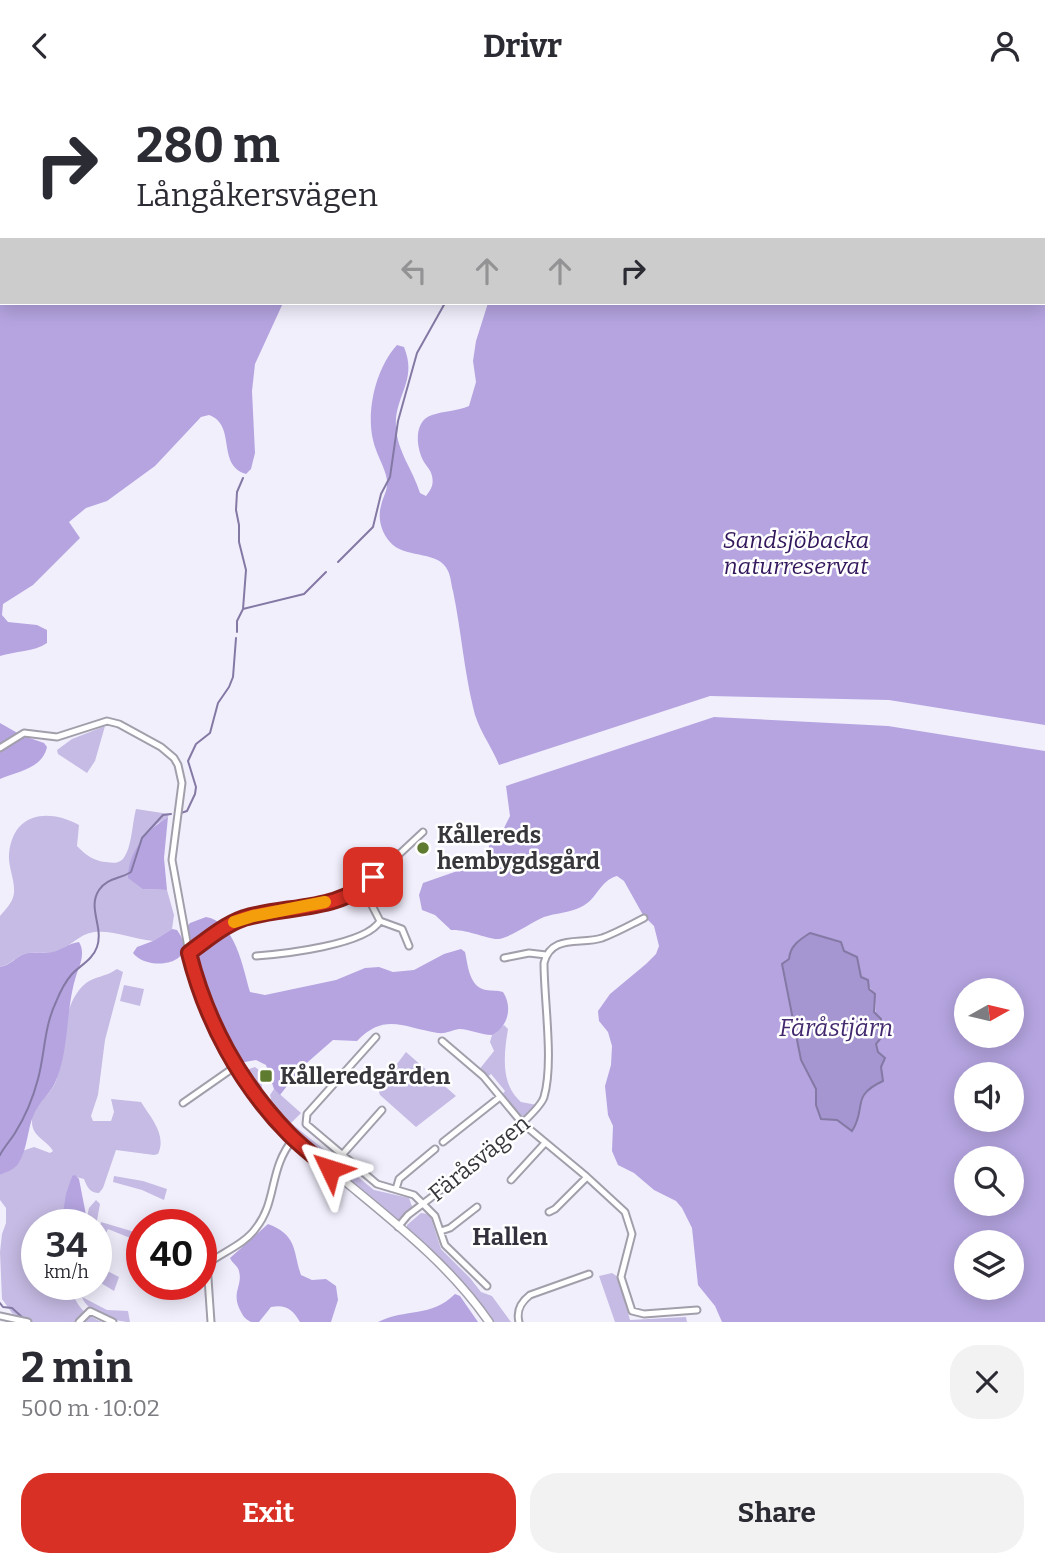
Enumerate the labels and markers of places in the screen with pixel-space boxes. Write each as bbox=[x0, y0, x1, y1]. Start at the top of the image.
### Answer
place label: Kållereds hembygdsgård bbox=[437, 821, 600, 875]
marker: Kållereds hembygdsgård bbox=[415, 840, 431, 856]
pin bbox=[343, 847, 403, 907]
place label: Kålleredgården bbox=[280, 1062, 450, 1090]
marker: Kålleredgården bbox=[258, 1068, 274, 1084]

